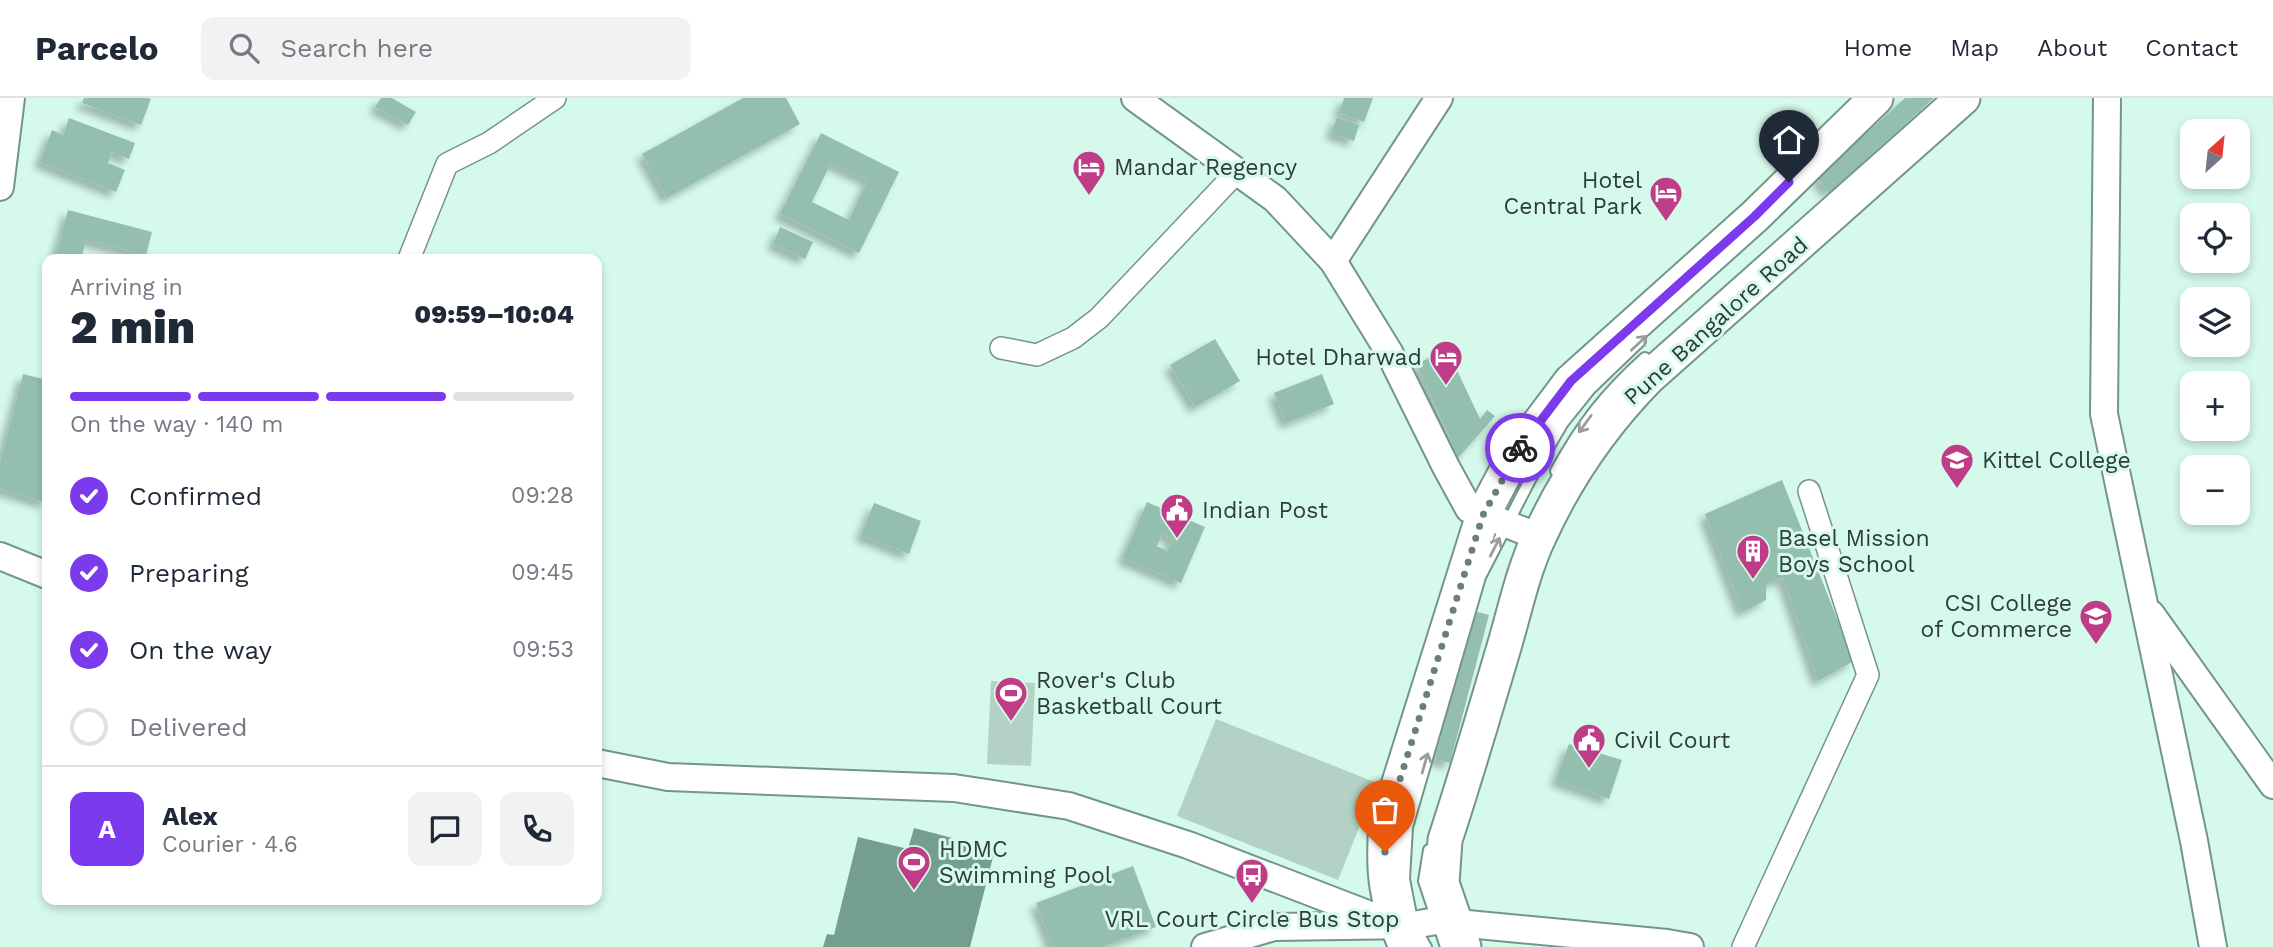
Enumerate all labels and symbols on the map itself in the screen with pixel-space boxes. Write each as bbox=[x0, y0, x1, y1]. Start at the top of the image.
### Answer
pin bbox=[1759, 110, 1819, 182]
north arrow bbox=[2180, 119, 2250, 189]
hotel icon: Mandar Regency bbox=[1070, 148, 1108, 197]
place label: Mandar Regency bbox=[1114, 154, 1297, 181]
place label: Hotel Central Park bbox=[1504, 167, 1642, 220]
hotel icon: Hotel Central Park bbox=[1647, 174, 1685, 223]
street label: Pune Bangalore Road bbox=[1618, 231, 1814, 411]
one-way arrow bbox=[1630, 334, 1647, 351]
hotel icon: Hotel Dharwad bbox=[1427, 338, 1465, 387]
place label: Hotel Dharwad bbox=[1255, 344, 1422, 371]
courier bbox=[1485, 413, 1555, 483]
one-way arrow bbox=[1577, 414, 1592, 433]
school or university icon: Kittel College bbox=[1938, 441, 1976, 490]
place label: Kittel College bbox=[1982, 447, 2131, 474]
public building icon: Indian Post bbox=[1158, 491, 1196, 540]
place label: Indian Post bbox=[1202, 497, 1328, 524]
place label: Basel Mission Boys School bbox=[1778, 525, 1930, 578]
building icon: Basel Mission Boys School bbox=[1734, 532, 1772, 581]
one-way arrow bbox=[1488, 537, 1502, 558]
place label: CSI College of Commerce bbox=[1921, 590, 2072, 643]
school or university icon: CSI College of Commerce bbox=[2077, 597, 2115, 646]
place label: Rover's Club Basketball Court bbox=[1036, 667, 1222, 720]
sports icon: Rover's Club Basketball Court bbox=[992, 674, 1030, 723]
public building icon: Civil Court bbox=[1570, 721, 1608, 770]
place label: Civil Court bbox=[1614, 727, 1731, 754]
one-way arrow bbox=[1419, 752, 1432, 775]
pin bbox=[1355, 780, 1415, 852]
place label: HDMC Swimming Pool bbox=[939, 836, 1112, 889]
sports icon: HDMC Swimming Pool bbox=[895, 843, 933, 892]
bus stop icon: VRL Court Circle Bus Stop bbox=[1233, 856, 1271, 905]
place label: VRL Court Circle Bus Stop bbox=[1105, 906, 1399, 933]

